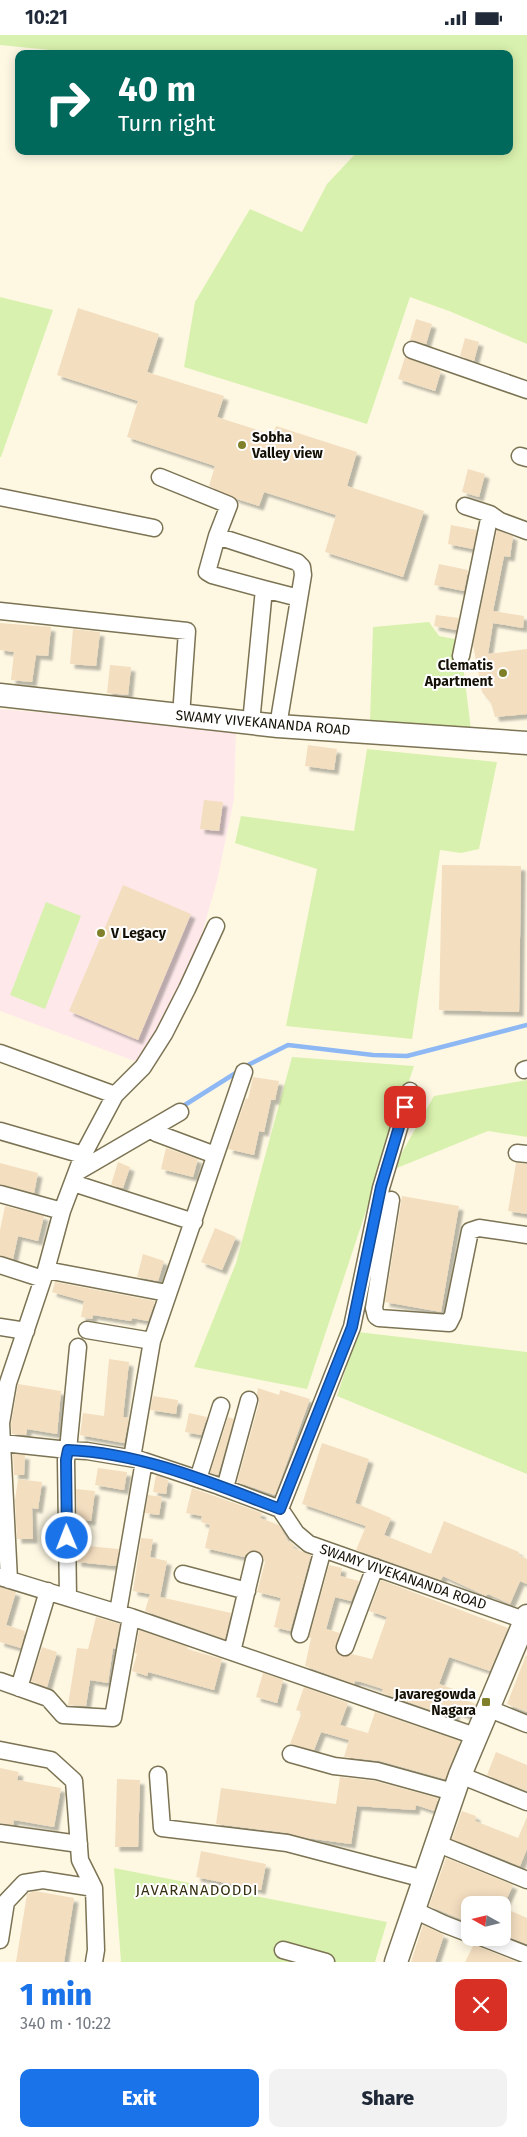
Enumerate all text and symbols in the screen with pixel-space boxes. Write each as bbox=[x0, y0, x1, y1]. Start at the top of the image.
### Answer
text: 10:21 bbox=[25, 6, 68, 29]
text: 40 m bbox=[118, 68, 196, 110]
icon: right bbox=[35, 70, 100, 135]
text: Turn right bbox=[118, 110, 215, 137]
place label: Sobha Valley view bbox=[251, 429, 323, 462]
marker: Sobha Valley view bbox=[236, 439, 248, 451]
place label: Clematis Apartment bbox=[424, 657, 494, 690]
marker: Clematis Apartment bbox=[497, 667, 509, 679]
street label: SWAMY VIVEKANANDA ROAD bbox=[175, 707, 351, 739]
place label: V Legacy bbox=[110, 925, 167, 942]
marker: V Legacy bbox=[95, 927, 107, 939]
pin bbox=[384, 1086, 426, 1128]
icon: arrive bbox=[391, 1093, 419, 1121]
position arrow bbox=[40, 1511, 92, 1563]
street label: SWAMY VIVEKANANDA ROAD bbox=[317, 1540, 489, 1614]
place label: Javaregowda Nagara bbox=[393, 1686, 476, 1719]
marker: Javaregowda Nagara bbox=[480, 1696, 492, 1708]
district label: JAVARANADODDI bbox=[136, 1881, 258, 1899]
north arrow bbox=[461, 1896, 511, 1946]
map controls bbox=[461, 1896, 511, 1946]
text: 1 min bbox=[20, 1977, 92, 2013]
button: close bbox=[455, 1979, 507, 2031]
text: 340 m · 10:22 bbox=[20, 2014, 111, 2033]
button: Exit bbox=[20, 2069, 259, 2127]
button: Share bbox=[269, 2069, 507, 2127]

